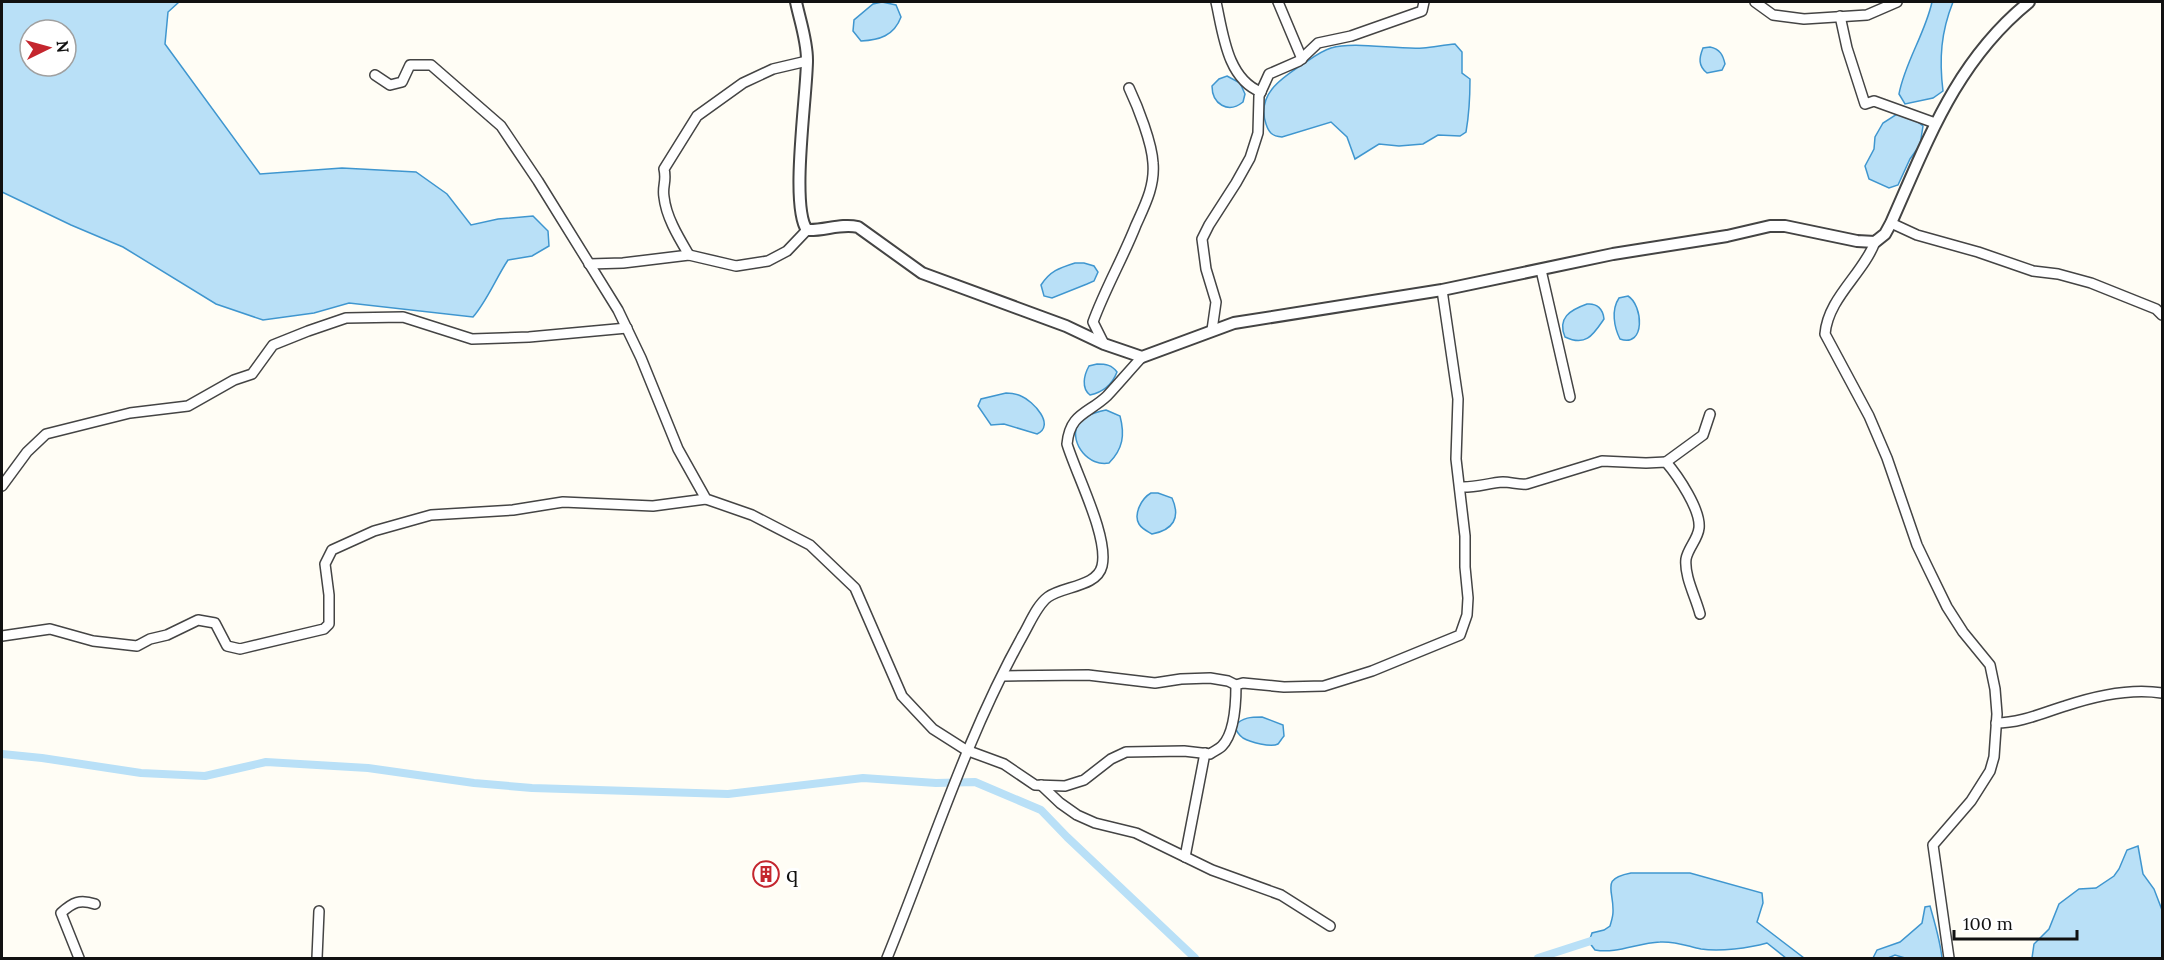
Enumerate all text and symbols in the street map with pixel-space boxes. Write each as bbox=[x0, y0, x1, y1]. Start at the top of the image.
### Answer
north arrow bbox=[18, 18, 78, 78]
text: N bbox=[52, 40, 73, 54]
building icon: q bbox=[751, 859, 781, 889]
place label: q bbox=[786, 861, 798, 888]
scale bar bbox=[1954, 903, 2077, 941]
text: 100 m bbox=[1963, 912, 2013, 935]

